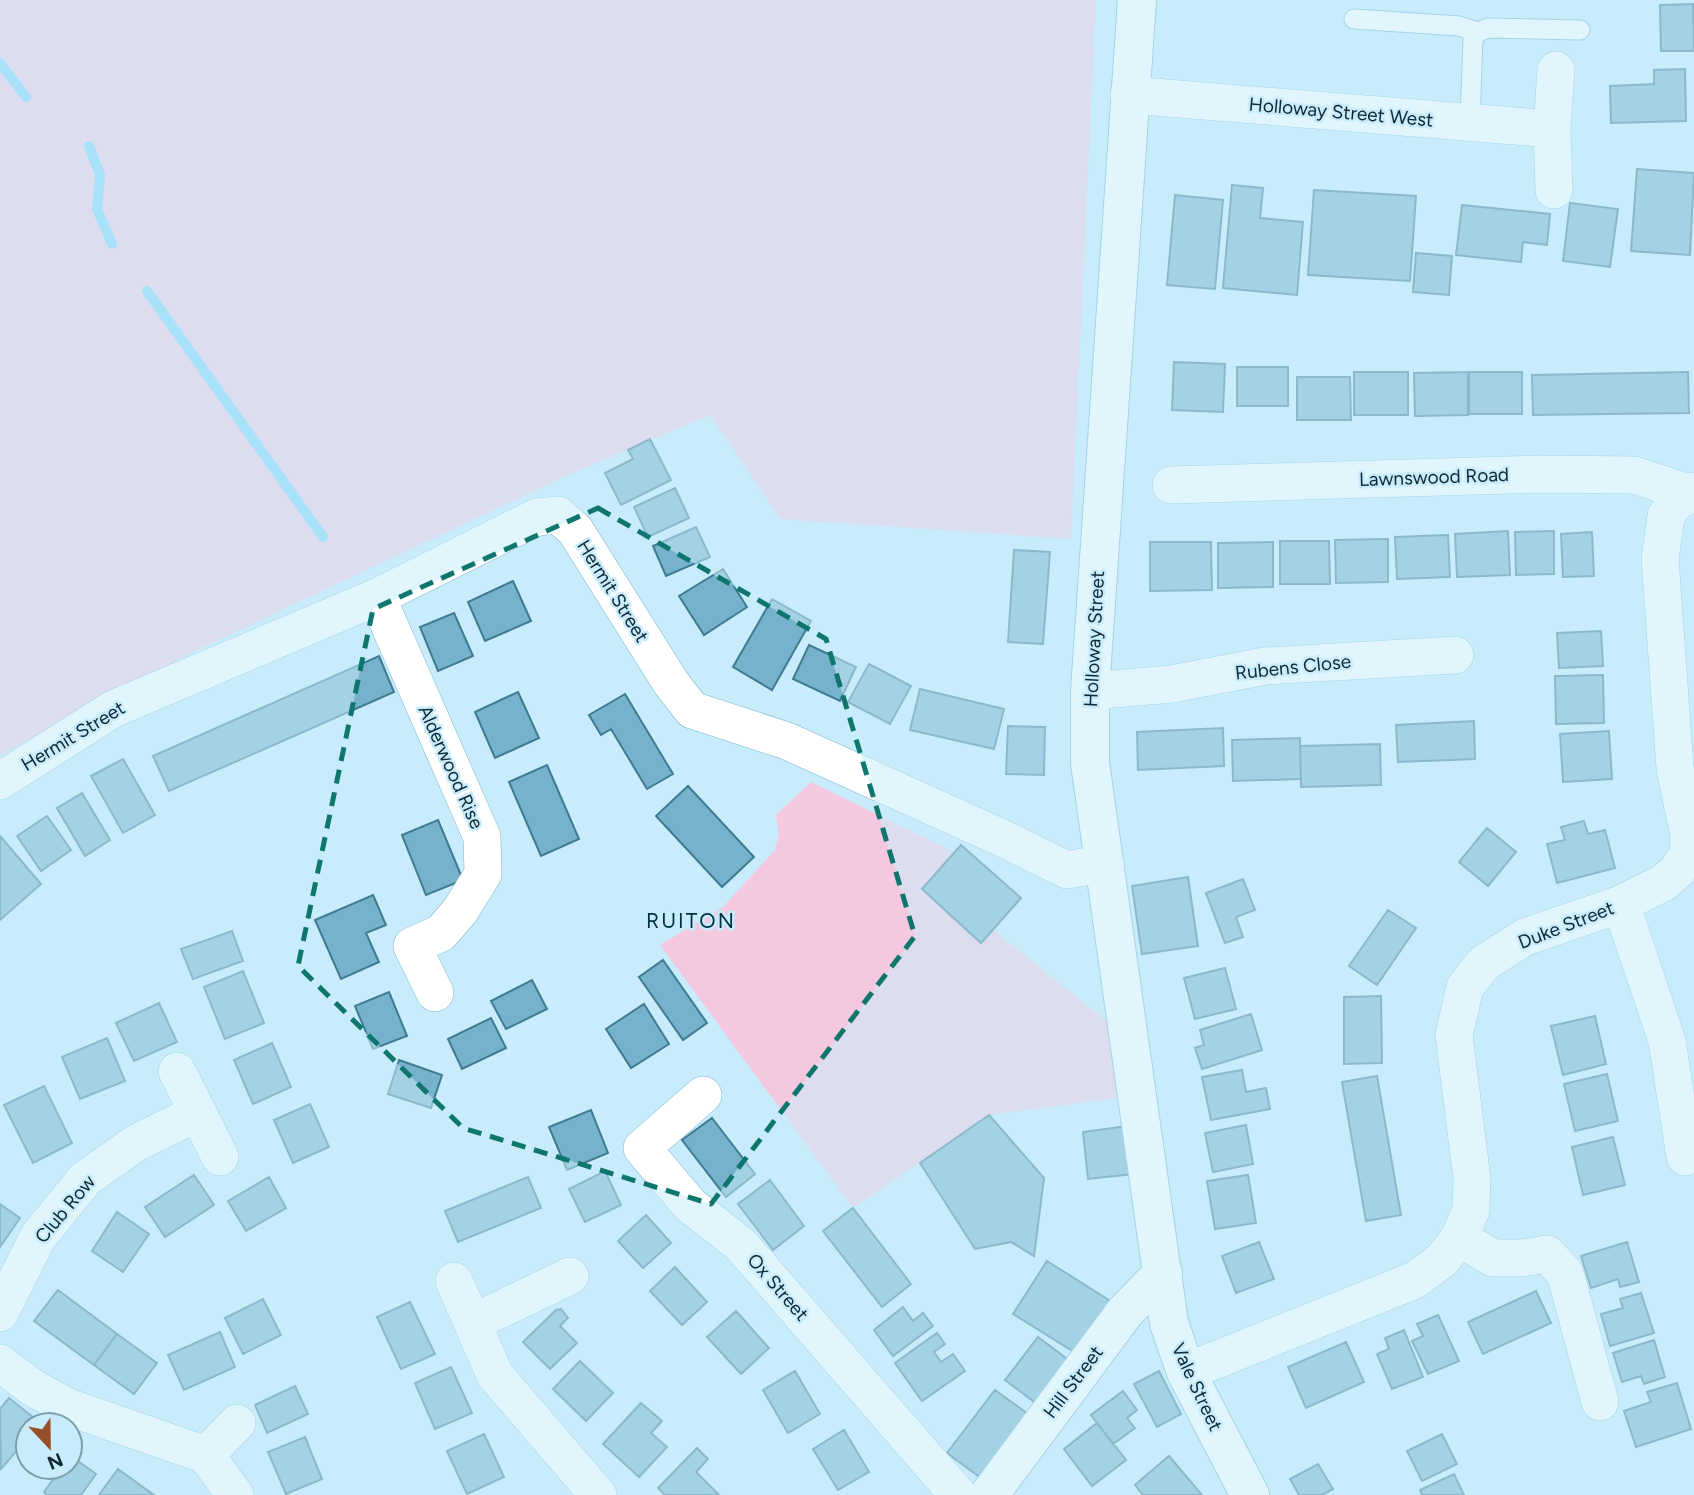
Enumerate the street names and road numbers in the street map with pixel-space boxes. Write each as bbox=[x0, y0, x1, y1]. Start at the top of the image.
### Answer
street label: Holloway Street West bbox=[1248, 92, 1434, 132]
street label: Lawnswood Road bbox=[1359, 463, 1509, 491]
street label: Hermit Street bbox=[572, 535, 654, 647]
street label: Holloway Street bbox=[1079, 570, 1109, 708]
street label: Rubens Close bbox=[1234, 649, 1352, 685]
street label: Hermit Street bbox=[17, 696, 129, 776]
street label: Alderwood Rise bbox=[413, 702, 489, 832]
street label: Duke Street bbox=[1515, 896, 1617, 954]
street label: Club Row bbox=[30, 1170, 100, 1248]
street label: Ox Street bbox=[743, 1249, 813, 1325]
street label: Vale Street bbox=[1167, 1339, 1227, 1435]
street label: Hill Street bbox=[1038, 1341, 1108, 1423]

